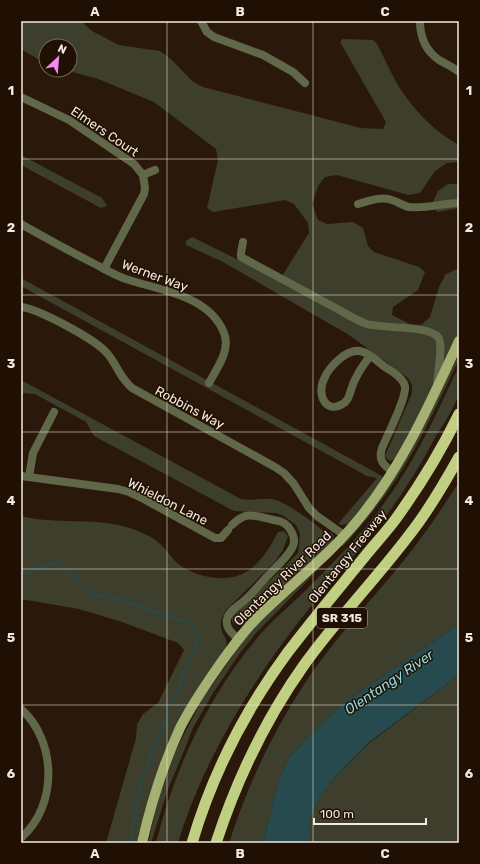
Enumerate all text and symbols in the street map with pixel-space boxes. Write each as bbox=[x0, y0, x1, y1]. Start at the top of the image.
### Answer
text: A bbox=[90, 4, 100, 19]
text: B bbox=[235, 4, 245, 19]
text: C bbox=[380, 4, 390, 19]
north arrow bbox=[38, 38, 78, 78]
text: N bbox=[56, 42, 69, 57]
text: 1 bbox=[8, 83, 14, 98]
text: 1 bbox=[466, 83, 472, 98]
street label: Elmers Court bbox=[68, 103, 141, 160]
text: 2 bbox=[7, 220, 15, 235]
text: 2 bbox=[465, 220, 473, 235]
street label: Werner Way bbox=[120, 257, 190, 294]
text: 3 bbox=[7, 356, 16, 371]
text: 3 bbox=[465, 356, 474, 371]
street label: Robbins Way bbox=[153, 383, 227, 432]
street label: Whieldon Lane bbox=[125, 475, 210, 528]
text: 4 bbox=[7, 493, 16, 508]
text: 4 bbox=[465, 493, 474, 508]
street label: Olentangy Freeway bbox=[305, 507, 390, 607]
street label: Olentangy River Road bbox=[231, 528, 335, 629]
road number: SR 315 bbox=[317, 608, 367, 628]
text: 5 bbox=[7, 630, 15, 645]
text: 5 bbox=[465, 630, 473, 645]
water label: Olentangy River bbox=[342, 646, 438, 718]
text: 6 bbox=[7, 766, 16, 781]
text: 6 bbox=[465, 766, 474, 781]
scale bar bbox=[314, 800, 426, 826]
text: 100 m bbox=[320, 807, 354, 821]
text: A bbox=[90, 846, 100, 861]
text: B bbox=[235, 846, 245, 861]
text: C bbox=[380, 846, 390, 861]

